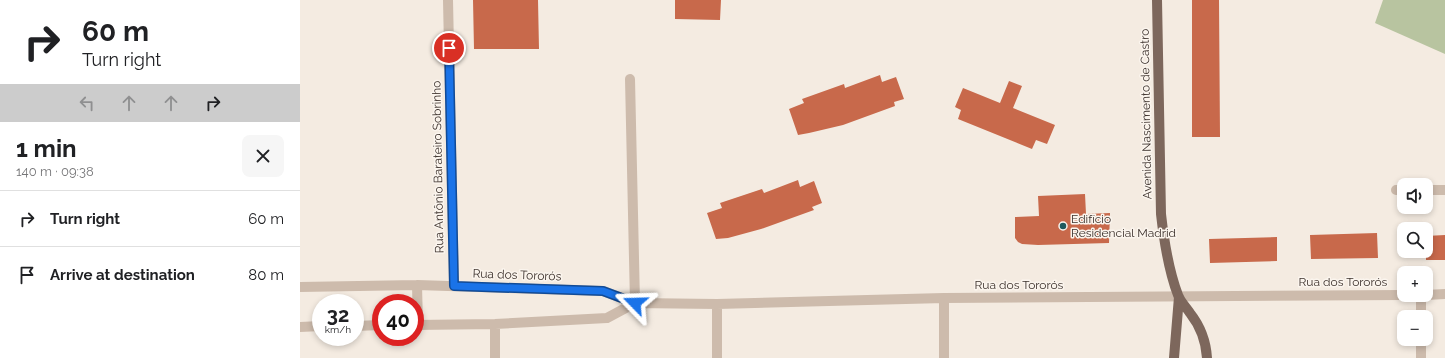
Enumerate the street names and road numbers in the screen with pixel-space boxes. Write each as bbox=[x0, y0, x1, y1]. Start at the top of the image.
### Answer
street label: Avenida Nascimento de Castro bbox=[1138, 28, 1154, 200]
street label: Rua Antônio Barateiro Sobrinho bbox=[429, 80, 447, 254]
street label: Rua dos Tororós bbox=[472, 266, 562, 284]
street label: Rua dos Tororós bbox=[1299, 275, 1388, 289]
street label: Rua dos Tororós bbox=[975, 278, 1064, 292]

